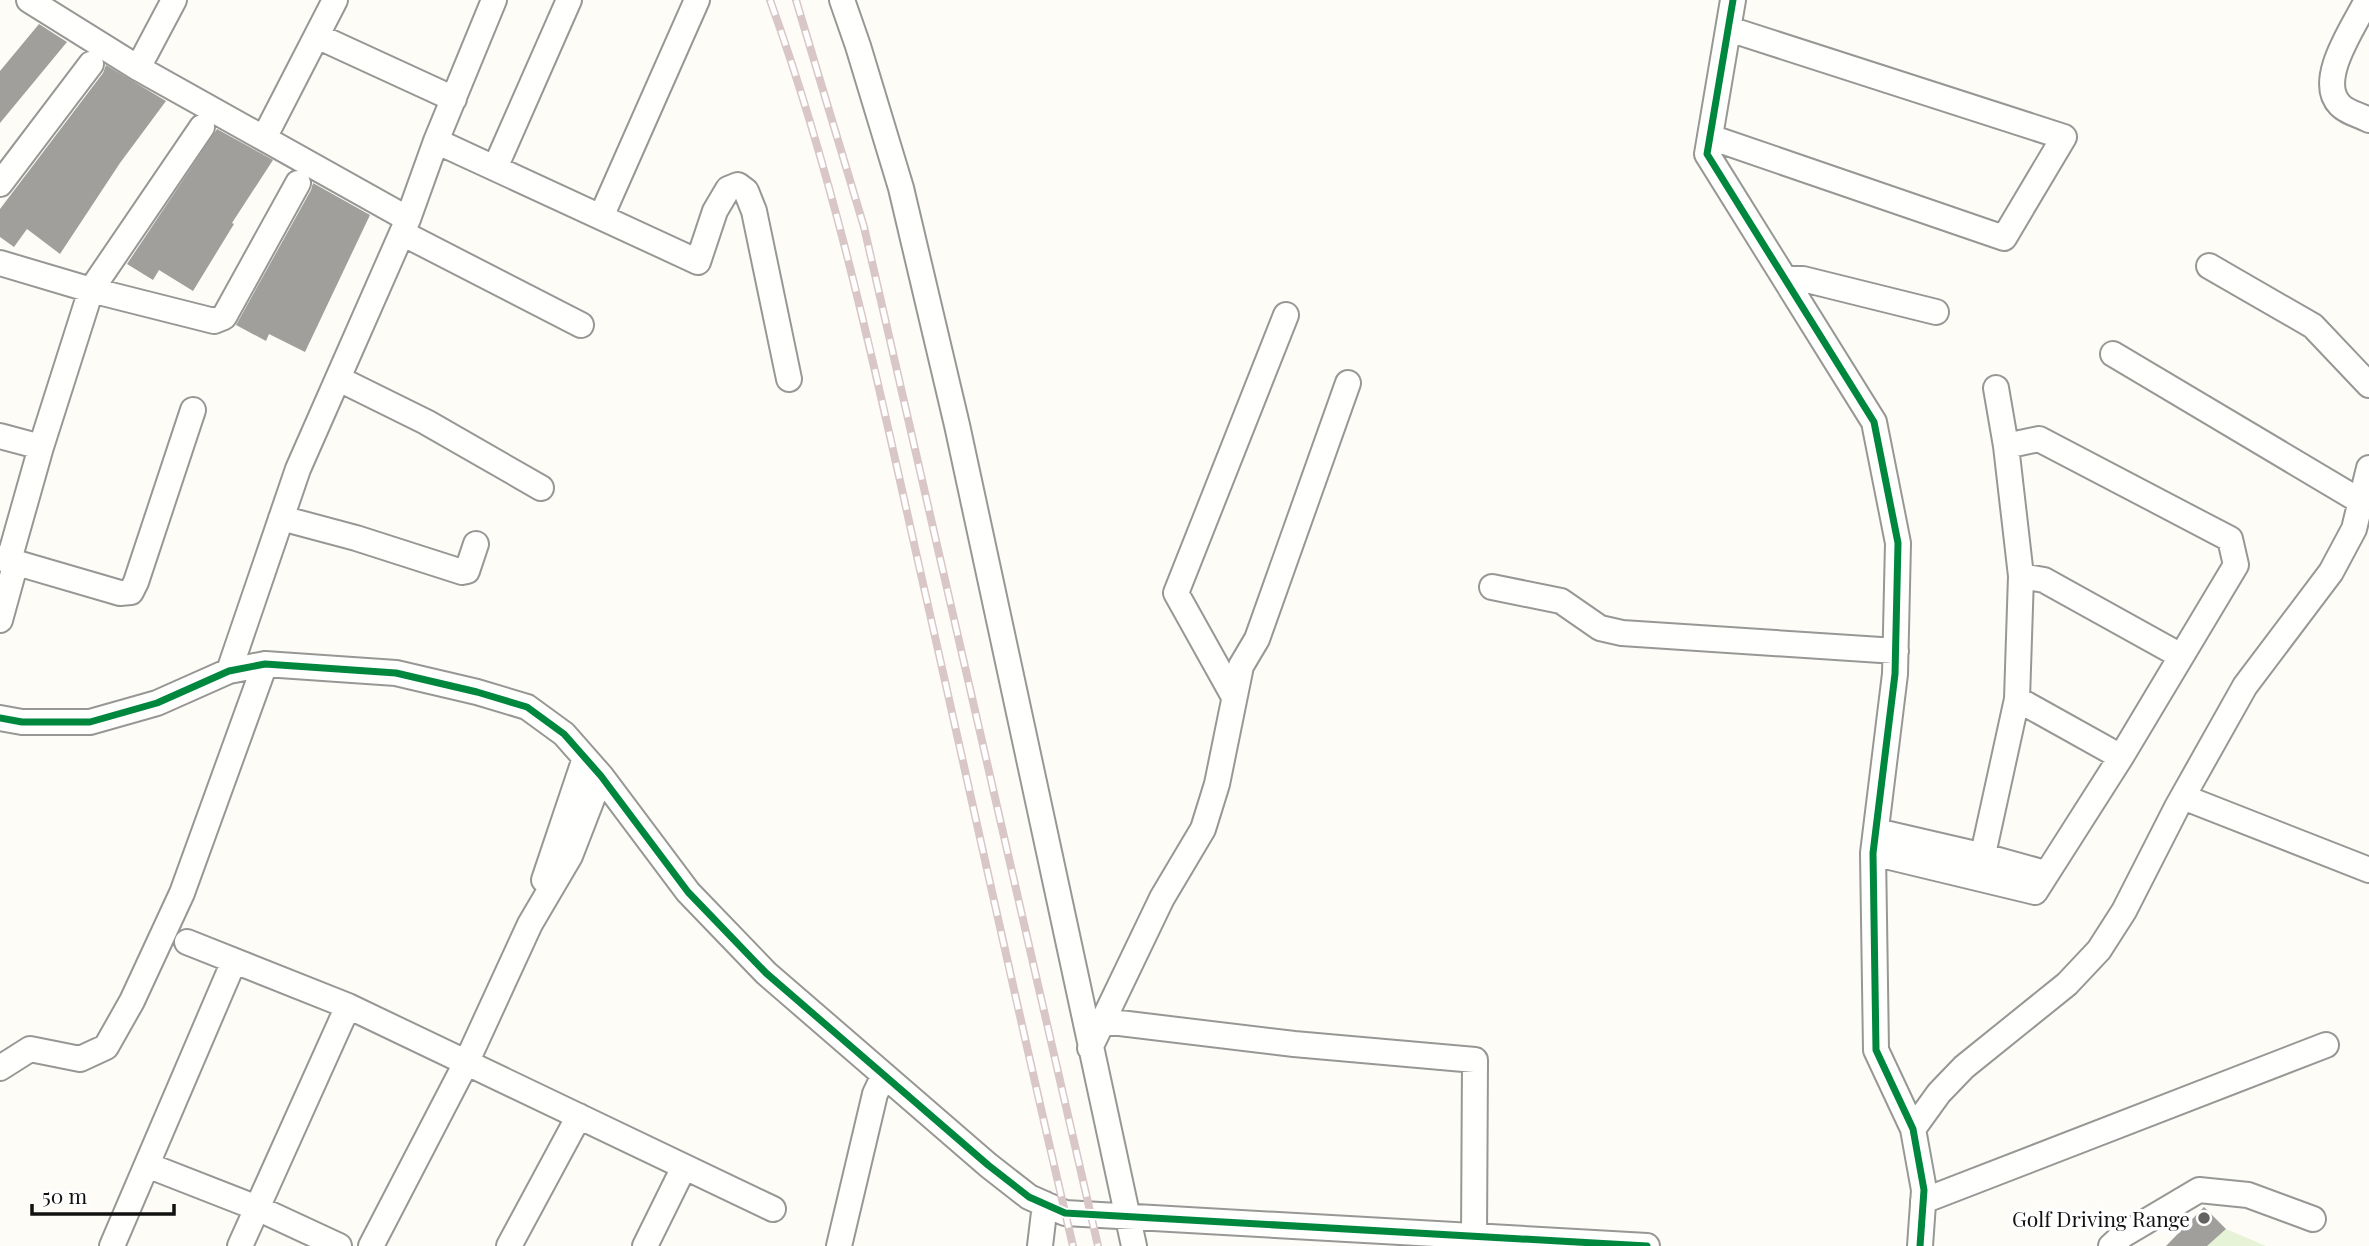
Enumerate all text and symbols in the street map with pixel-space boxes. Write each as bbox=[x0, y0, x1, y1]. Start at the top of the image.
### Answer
scale bar bbox=[32, 1172, 173, 1216]
text: 50 m bbox=[42, 1181, 88, 1209]
place label: Golf Driving Range bbox=[2012, 1204, 2190, 1232]
marker: Golf Driving Range bbox=[2196, 1210, 2212, 1226]

